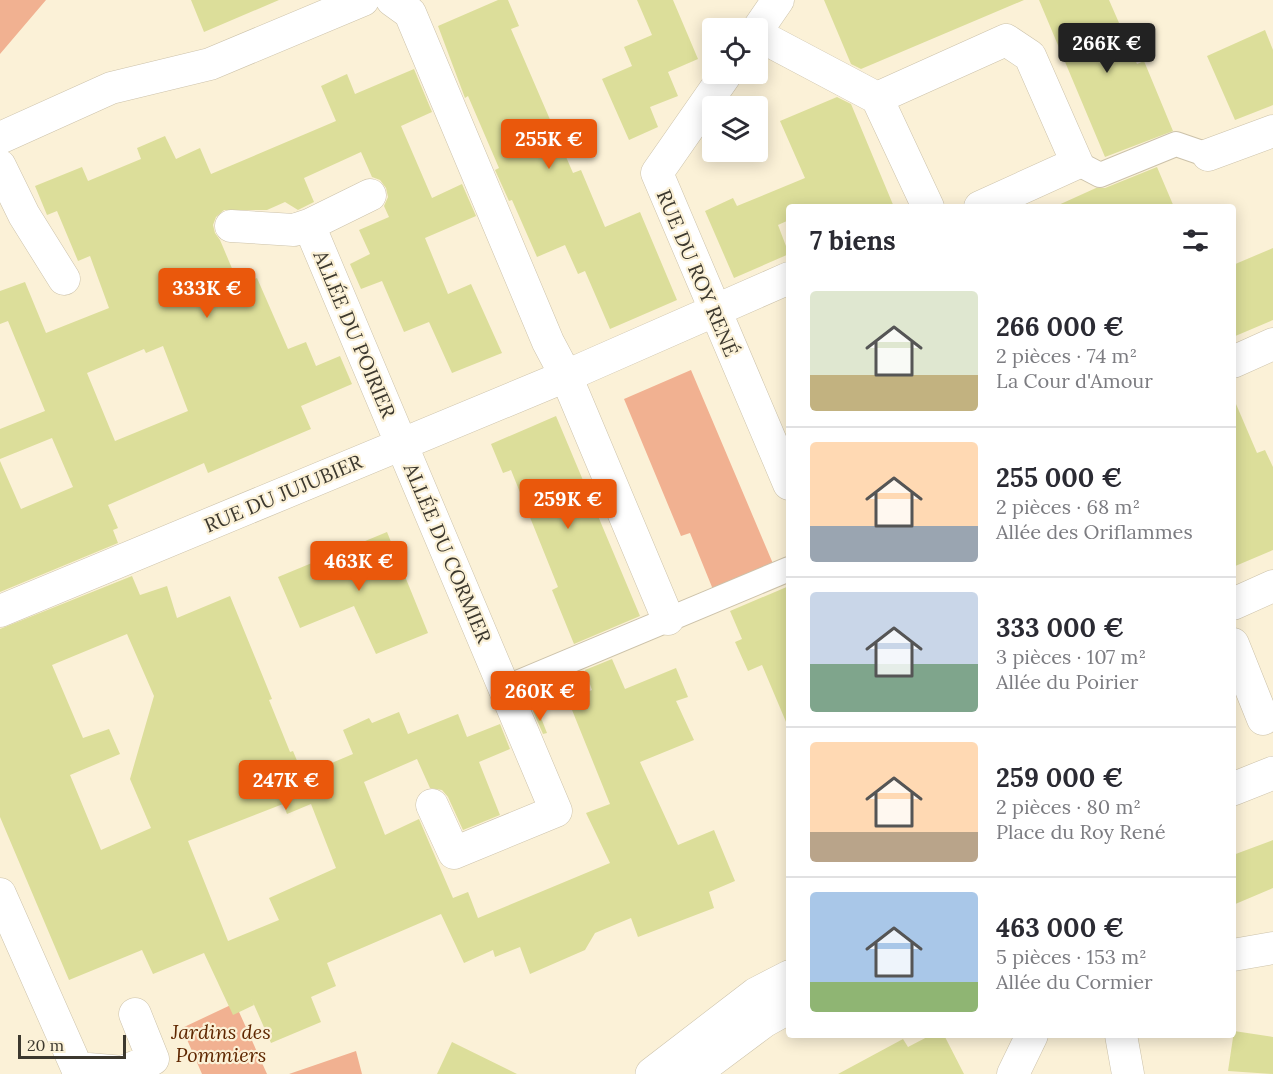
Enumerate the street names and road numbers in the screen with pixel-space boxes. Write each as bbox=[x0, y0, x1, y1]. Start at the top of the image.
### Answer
street label: RUE DU ROY RENÉ bbox=[652, 186, 744, 360]
street label: ALLÉE DU POIRIER bbox=[308, 246, 402, 422]
street label: RUE DU JUJUBIER bbox=[200, 448, 366, 538]
street label: ALLÉE DU CORMIER bbox=[398, 458, 497, 647]

